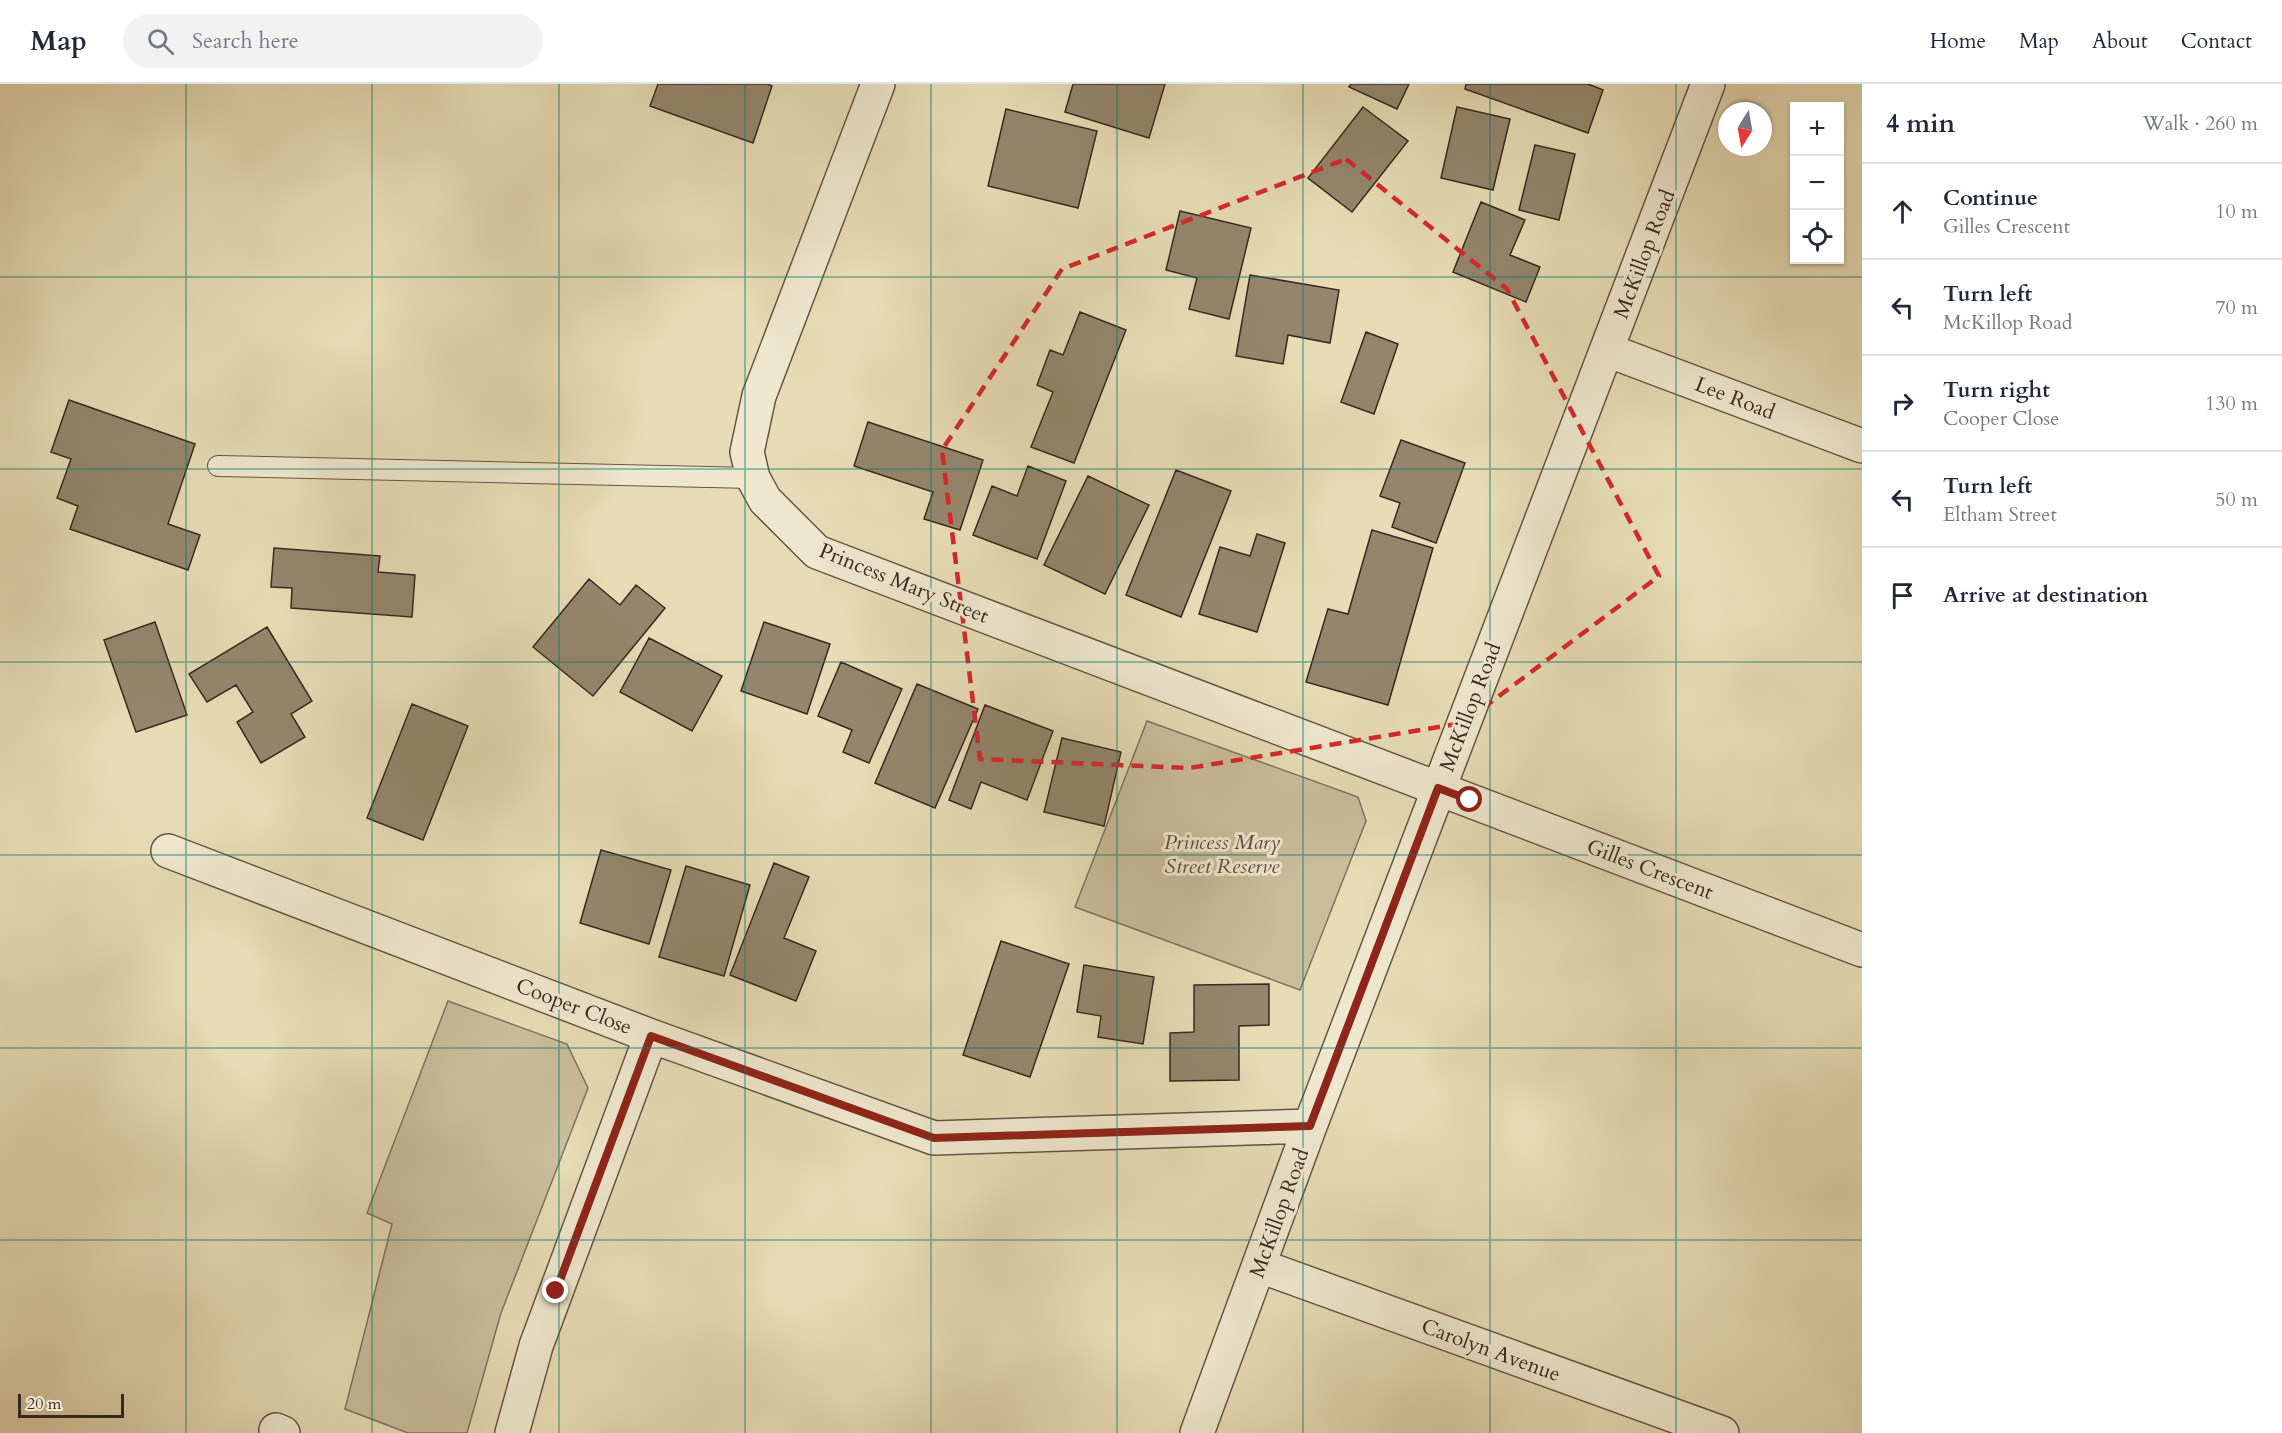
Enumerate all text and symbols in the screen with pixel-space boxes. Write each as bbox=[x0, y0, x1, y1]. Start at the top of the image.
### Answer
search box bbox=[123, 14, 543, 68]
text: Map bbox=[30, 22, 87, 60]
icon: search bbox=[144, 25, 177, 58]
text: Search here bbox=[192, 26, 299, 56]
text: Home bbox=[1930, 27, 1986, 56]
text: Map bbox=[2019, 27, 2059, 56]
text: About bbox=[2092, 27, 2148, 56]
text: Contact bbox=[2181, 27, 2252, 56]
north arrow bbox=[1718, 102, 1772, 156]
map controls bbox=[1790, 102, 1844, 264]
button: + bbox=[1790, 102, 1844, 156]
text: 4 min bbox=[1886, 106, 1955, 141]
text: Walk · 260 m bbox=[2143, 110, 2258, 137]
button: − bbox=[1790, 156, 1844, 210]
text: Continue bbox=[1943, 183, 2038, 213]
street label: McKillop Road bbox=[1607, 186, 1682, 323]
icon: ahead bbox=[1886, 195, 1919, 228]
text: 10 m bbox=[2215, 198, 2258, 225]
button: locate bbox=[1790, 210, 1844, 264]
text: Gilles Crescent bbox=[1943, 213, 2070, 240]
text: Turn left bbox=[1943, 279, 2032, 309]
icon: left bbox=[1886, 291, 1919, 324]
text: 70 m bbox=[2215, 294, 2258, 321]
text: McKillop Road bbox=[1943, 309, 2072, 336]
street label: Lee Road bbox=[1691, 370, 1779, 427]
text: Turn right bbox=[1943, 375, 2050, 405]
icon: right bbox=[1886, 387, 1919, 420]
text: 130 m bbox=[2205, 390, 2258, 417]
text: Cooper Close bbox=[1943, 405, 2059, 432]
text: Turn left bbox=[1943, 471, 2032, 501]
icon: left bbox=[1886, 483, 1919, 516]
text: 50 m bbox=[2215, 486, 2258, 513]
text: Eltham Street bbox=[1943, 501, 2057, 528]
street label: Princess Mary Street bbox=[815, 536, 993, 631]
icon: arrive bbox=[1886, 579, 1919, 612]
text: Arrive at destination bbox=[1943, 580, 2148, 610]
street label: McKillop Road bbox=[1433, 639, 1508, 776]
route start bbox=[1456, 786, 1482, 812]
park label: Princess Mary Street Reserve bbox=[1164, 828, 1280, 881]
street label: Gilles Crescent bbox=[1582, 832, 1718, 907]
street label: Cooper Close bbox=[512, 971, 636, 1042]
street label: McKillop Road bbox=[1243, 1144, 1316, 1282]
route end bbox=[542, 1277, 568, 1303]
street label: Carolyn Avenue bbox=[1417, 1312, 1565, 1389]
scale bar bbox=[18, 1391, 124, 1418]
text: 20 m bbox=[27, 1393, 61, 1415]

